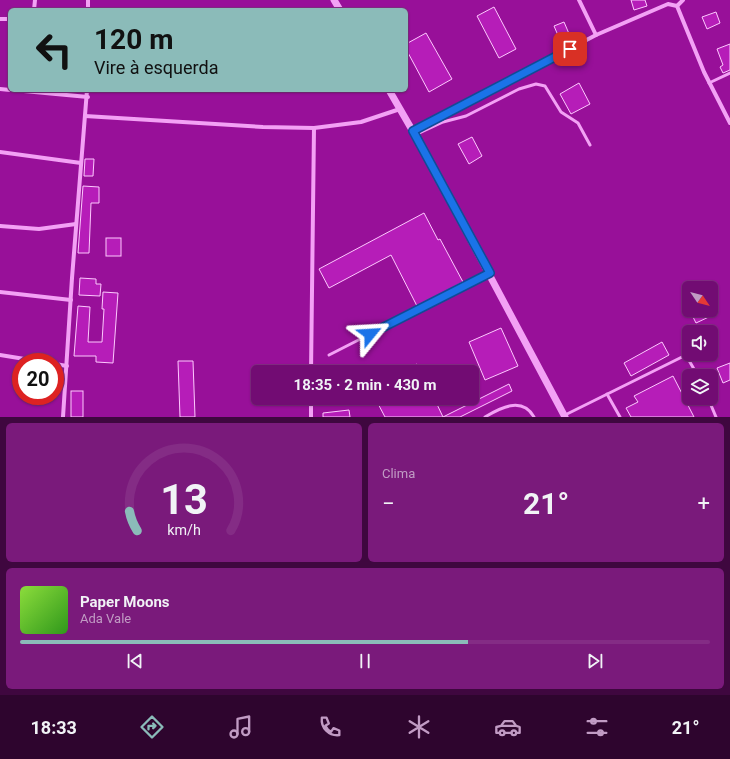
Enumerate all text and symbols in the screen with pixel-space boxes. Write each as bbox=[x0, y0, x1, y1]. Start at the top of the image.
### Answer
text: 120 m bbox=[94, 23, 173, 56]
icon: left bbox=[28, 24, 80, 76]
pin bbox=[553, 32, 587, 66]
icon: arrive bbox=[559, 38, 581, 60]
text: Vire à esquerda bbox=[94, 57, 218, 78]
north arrow bbox=[682, 281, 718, 317]
map controls bbox=[682, 281, 718, 405]
position arrow bbox=[349, 313, 391, 355]
button: sound bbox=[682, 325, 718, 361]
speed limit sign: 20 bbox=[12, 353, 64, 405]
button: layers bbox=[682, 369, 718, 405]
text: 18:35 · 2 min · 430 m bbox=[294, 376, 436, 394]
text: Clima bbox=[382, 466, 415, 481]
text: 13 bbox=[160, 474, 208, 523]
text: 21° bbox=[523, 486, 569, 521]
text: − bbox=[382, 491, 395, 516]
text: + bbox=[698, 491, 710, 516]
text: km/h bbox=[167, 521, 201, 537]
text: Paper Moons bbox=[80, 593, 170, 611]
text: Ada Vale bbox=[80, 611, 131, 626]
icon: previous bbox=[124, 650, 146, 672]
icon: pause bbox=[354, 650, 376, 672]
icon: next bbox=[584, 650, 606, 672]
icon: directions bbox=[138, 713, 166, 741]
icon: music bbox=[227, 713, 255, 741]
icon: phone bbox=[316, 713, 344, 741]
icon: climate bbox=[405, 713, 433, 741]
icon: car bbox=[494, 713, 522, 741]
icon: filters bbox=[583, 713, 611, 741]
text: 18:33 bbox=[30, 717, 77, 738]
text: 21° bbox=[672, 717, 699, 738]

